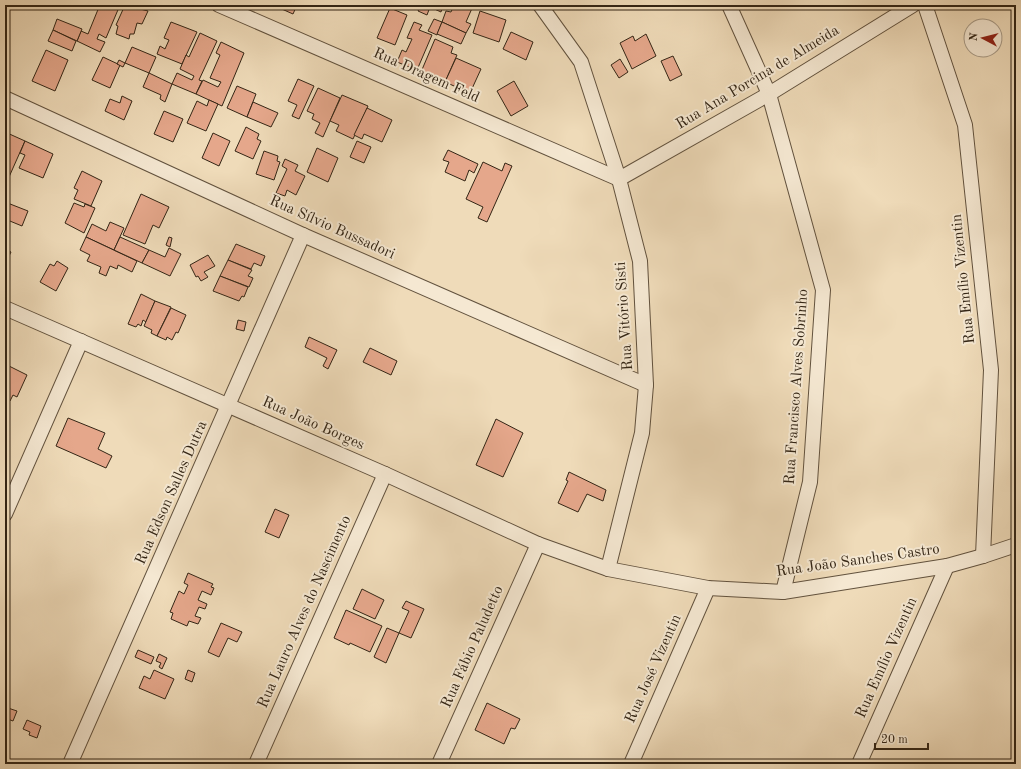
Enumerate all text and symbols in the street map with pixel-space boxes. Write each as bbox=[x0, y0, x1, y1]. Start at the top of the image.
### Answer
north arrow bbox=[963, 18, 1003, 58]
street label: Rua Ana Porcina de Almeida bbox=[674, 23, 843, 133]
text: N bbox=[969, 32, 981, 42]
street label: Rua Dragem Feld bbox=[371, 46, 482, 106]
street label: Rua Sílvio Bussadori bbox=[267, 194, 397, 262]
street label: Rua Emílio Vizentin bbox=[950, 213, 978, 345]
street label: Rua Vitório Sisti bbox=[614, 261, 636, 371]
street label: Rua Francisco Alves Sobrinho bbox=[783, 289, 811, 485]
street label: Rua João Borges bbox=[260, 395, 366, 453]
street label: Rua Edson Salles Dutra bbox=[133, 418, 211, 567]
street label: Rua Lauro Alves do Nascimento bbox=[256, 513, 354, 711]
street label: Rua João Sanches Castro bbox=[775, 542, 941, 580]
street label: Rua Fábio Paludetto bbox=[439, 584, 507, 710]
street label: Rua Emílio Vizentin bbox=[854, 595, 920, 721]
street label: Rua José Vizentin bbox=[623, 612, 685, 726]
scale bar bbox=[875, 725, 928, 751]
text: 20 m bbox=[881, 734, 908, 746]

